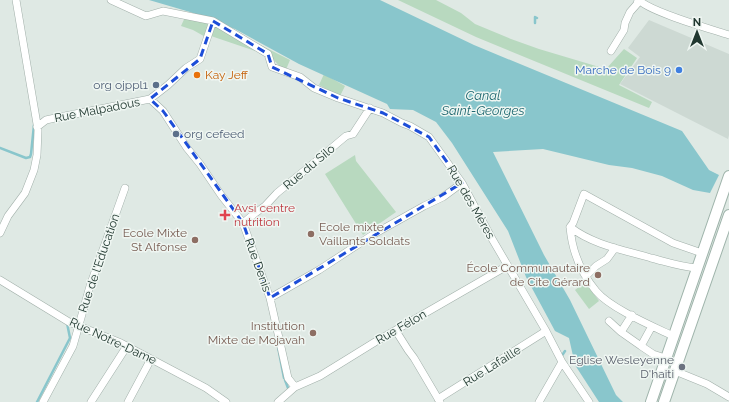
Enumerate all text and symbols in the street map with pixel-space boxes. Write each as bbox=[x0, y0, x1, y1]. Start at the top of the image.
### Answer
north arrow bbox=[677, 12, 717, 52]
text: N bbox=[693, 16, 701, 29]
place label: Marche de Bois 9 bbox=[575, 63, 671, 77]
marker: Marche de Bois 9 bbox=[674, 65, 684, 75]
place label: Kay Jeff bbox=[205, 68, 249, 82]
marker: Kay Jeff bbox=[192, 70, 202, 80]
place label: org ojppl1 bbox=[93, 78, 148, 92]
marker: org ojppl1 bbox=[151, 80, 161, 90]
water label: Canal Saint-Georges bbox=[440, 88, 525, 118]
street label: Rue Malpadous bbox=[53, 95, 141, 125]
place label: org cefeed bbox=[184, 127, 244, 141]
marker: org cefeed bbox=[171, 129, 181, 139]
street label: Rue du Silo bbox=[280, 141, 338, 193]
street label: Rue des Mères bbox=[444, 163, 498, 241]
place label: Avsi centre nutrition bbox=[234, 201, 295, 229]
marker: Avsi centre nutrition bbox=[219, 209, 231, 221]
street label: Rue de l'Education bbox=[76, 212, 122, 314]
place label: Ecole mixte Vaillants Soldats bbox=[319, 220, 410, 248]
place label: Ecole Mixte St Alfonse bbox=[123, 226, 187, 254]
marker: Ecole mixte Vaillants Soldats bbox=[306, 229, 316, 239]
marker: Ecole Mixte St Alfonse bbox=[190, 235, 200, 245]
street label: Rue Denis bbox=[242, 236, 274, 294]
place label: École Communautaire de Cite Gérard bbox=[466, 261, 590, 289]
marker: École Communautaire de Cite Gérard bbox=[593, 270, 603, 280]
street label: Rue Félon bbox=[373, 307, 429, 347]
street label: Rue Notre-Dame bbox=[67, 315, 159, 367]
place label: Institution Mixte de Mojavah bbox=[208, 319, 305, 347]
marker: Institution Mixte de Mojavah bbox=[308, 328, 318, 338]
street label: Rue Lafaille bbox=[461, 343, 523, 389]
place label: Eglise Wesleyenne D'haiti bbox=[569, 353, 674, 381]
marker: Eglise Wesleyenne D'haiti bbox=[677, 362, 687, 372]

